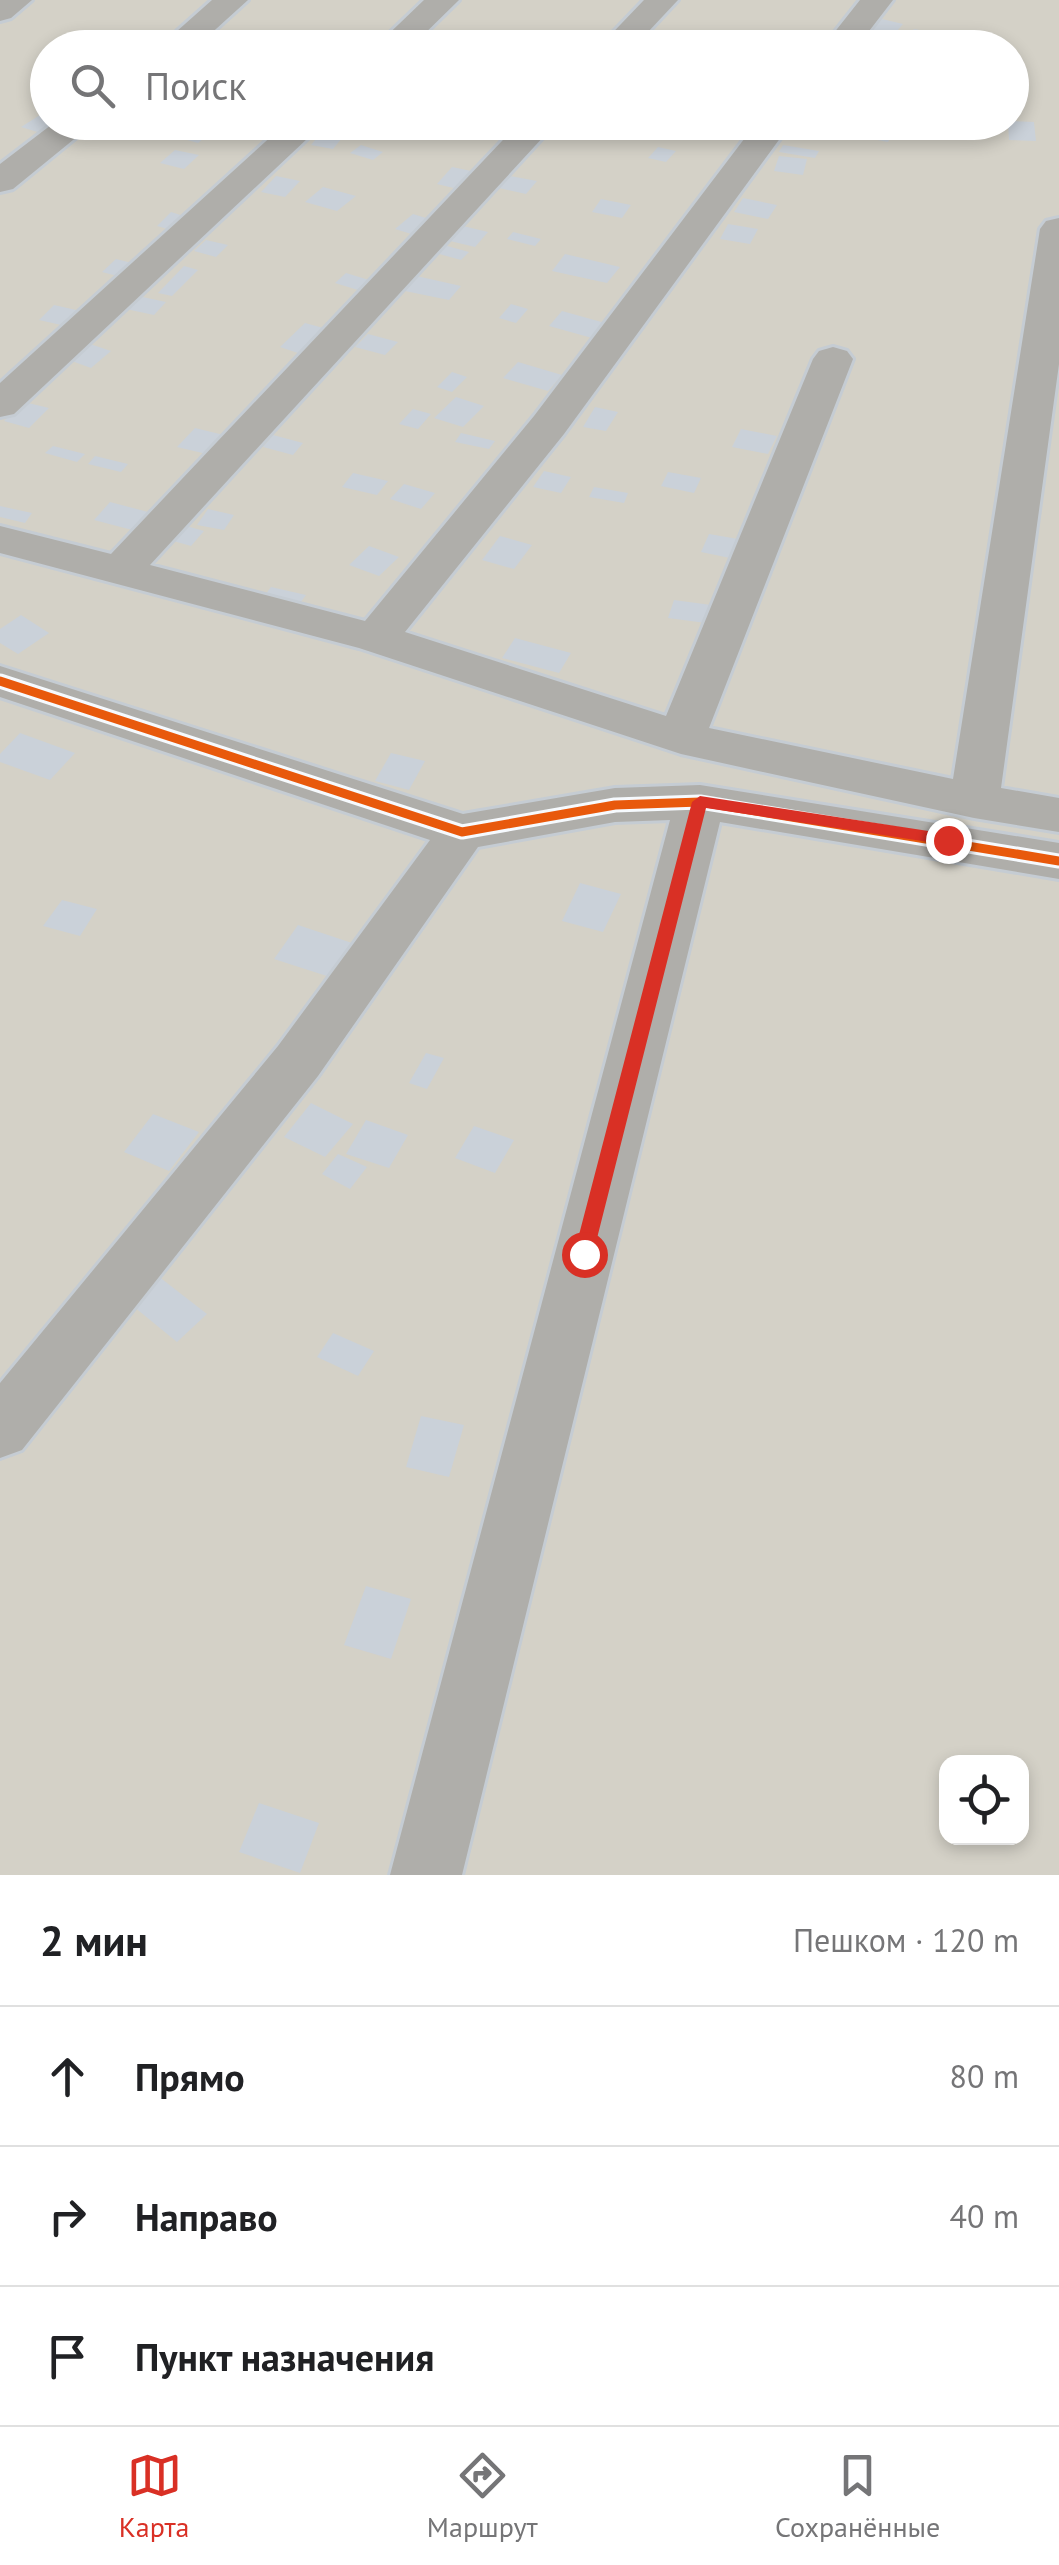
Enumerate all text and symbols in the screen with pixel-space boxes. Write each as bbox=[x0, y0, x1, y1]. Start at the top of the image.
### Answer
search box bbox=[30, 30, 1029, 140]
icon: search bbox=[65, 58, 120, 113]
text: Поиск bbox=[145, 61, 246, 110]
route end bbox=[926, 818, 972, 864]
route start bbox=[562, 1232, 608, 1278]
map controls bbox=[939, 1755, 1029, 1845]
button: locate bbox=[939, 1755, 1029, 1845]
text: 2 мин bbox=[40, 1913, 148, 1968]
text: Пешком · 120 m bbox=[793, 1919, 1019, 1961]
icon: ahead bbox=[40, 2049, 95, 2104]
text: Прямо bbox=[135, 2052, 245, 2101]
text: 80 m bbox=[950, 2055, 1019, 2097]
icon: right bbox=[40, 2189, 95, 2244]
text: Направо bbox=[135, 2192, 278, 2241]
text: 40 m bbox=[950, 2195, 1019, 2237]
icon: arrive bbox=[40, 2329, 95, 2384]
text: Пункт назначения bbox=[135, 2332, 434, 2381]
tab: Карта bbox=[119, 2448, 189, 2545]
tab: Маршрут bbox=[427, 2448, 538, 2545]
tab: Сохранённые bbox=[775, 2448, 940, 2545]

